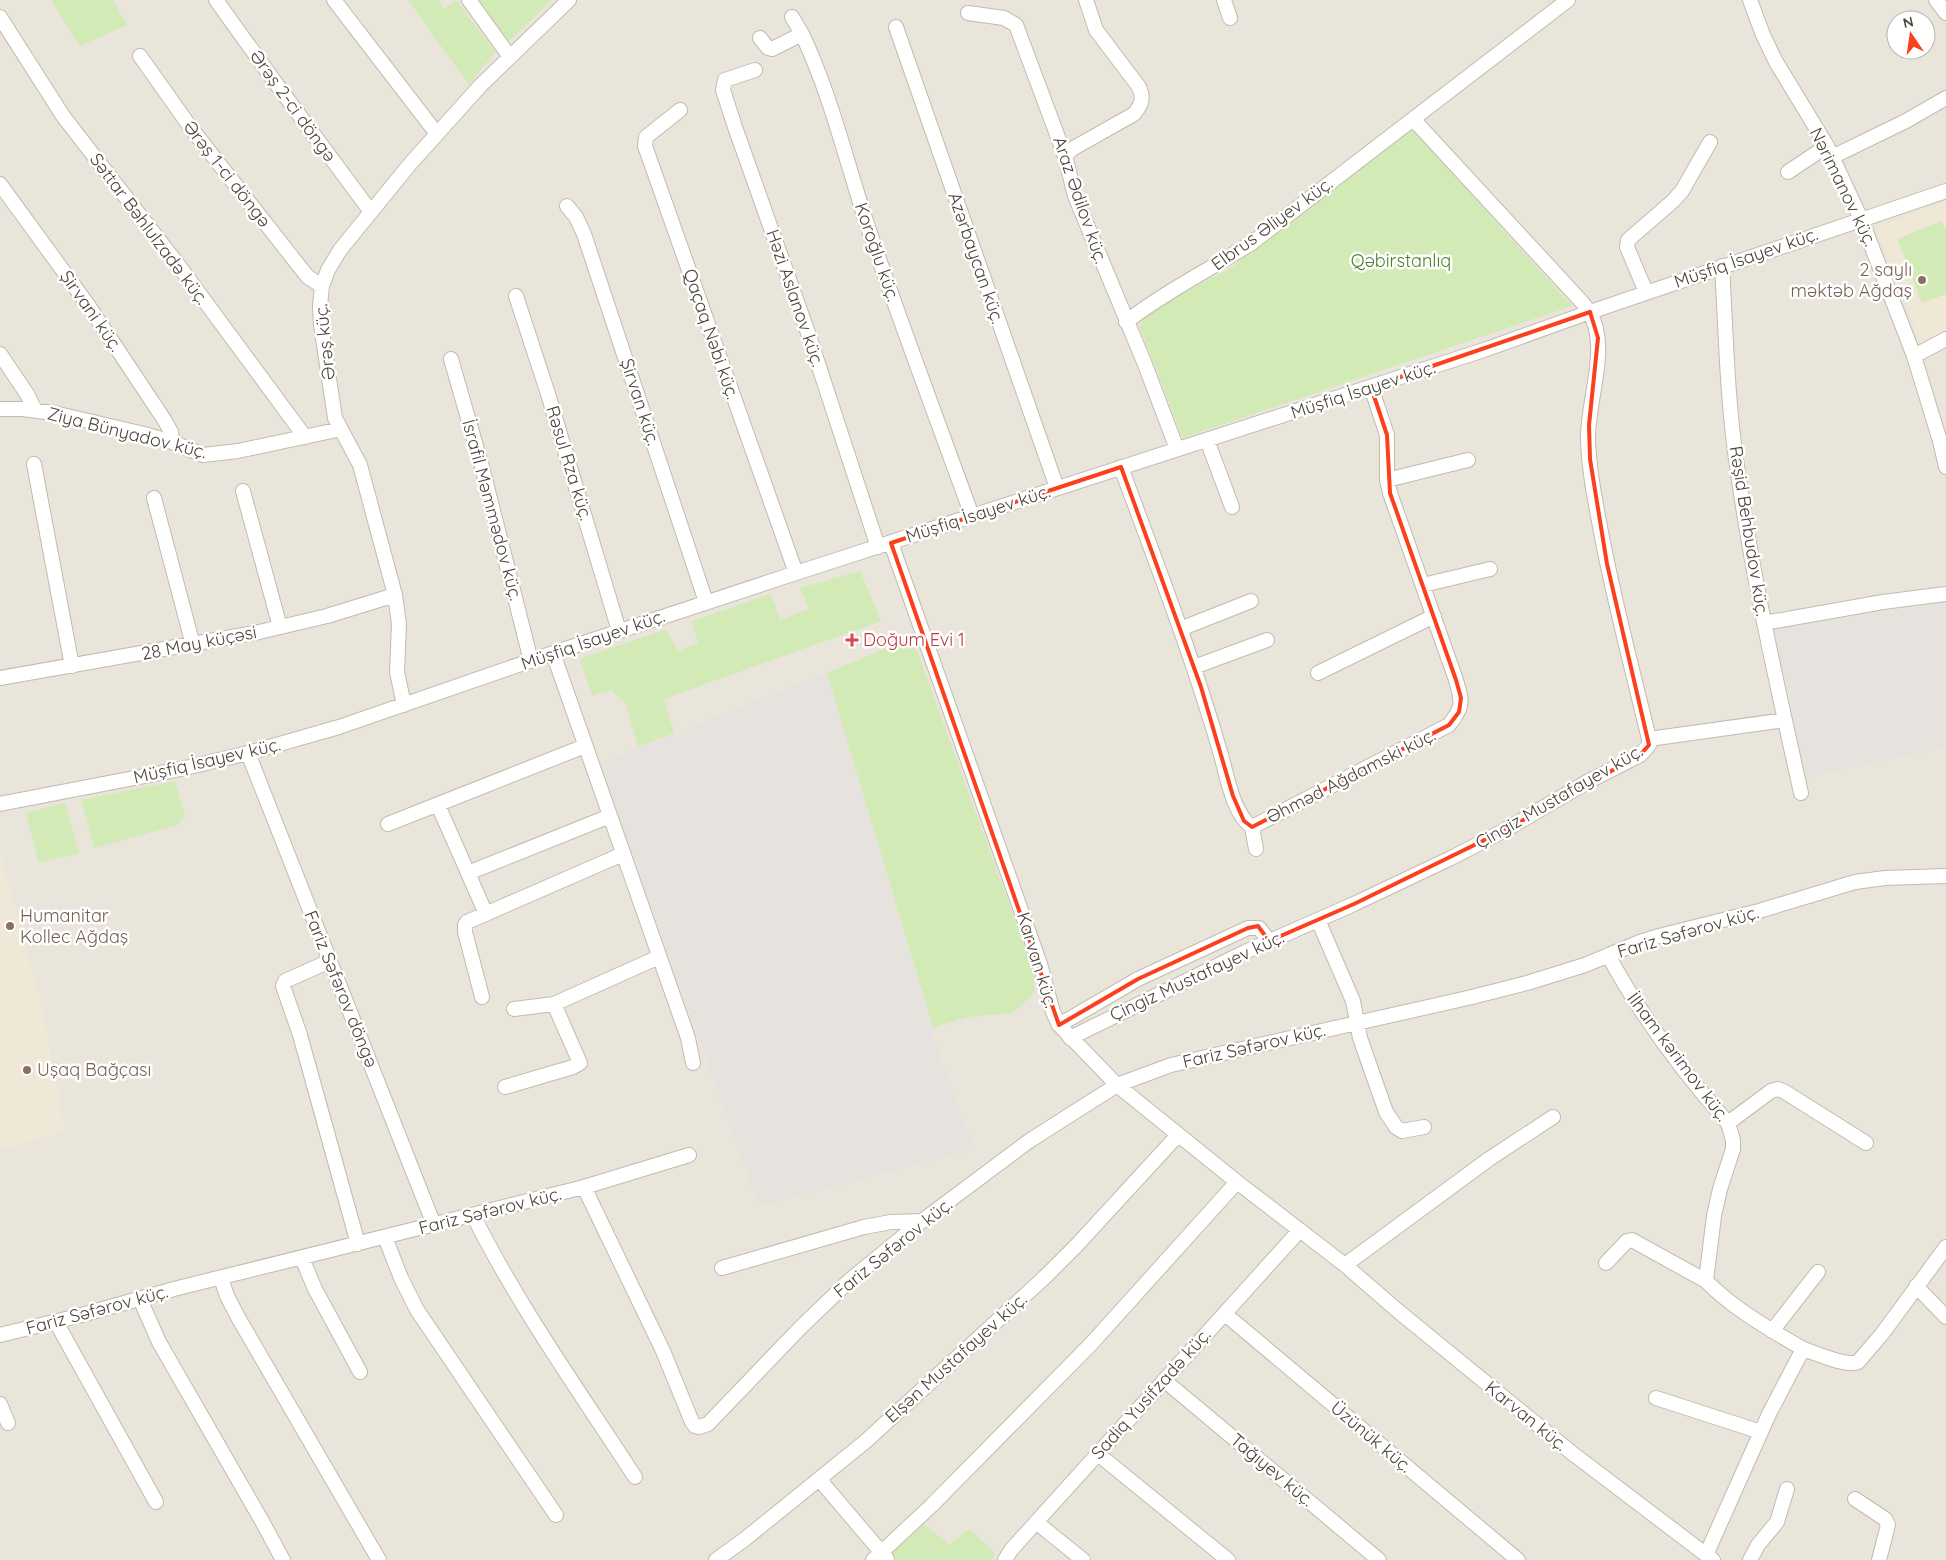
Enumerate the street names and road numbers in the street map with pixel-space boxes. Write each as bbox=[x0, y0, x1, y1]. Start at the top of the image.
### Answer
street label: Ərəş 2-ci döngə bbox=[245, 45, 342, 166]
street label: Ərəş 1-ci döngə bbox=[178, 116, 276, 232]
street label: Nərimanov küç. bbox=[1805, 124, 1882, 250]
street label: Araz Ədilov küç. bbox=[1048, 133, 1113, 266]
street label: Səttar Bəhlulzadə küç. bbox=[85, 148, 214, 309]
street label: Elbrus Əliyev küç. bbox=[1207, 172, 1337, 275]
street label: Azərbaycan küç. bbox=[943, 189, 1010, 326]
street label: Koroğlu küç. bbox=[850, 199, 905, 304]
street label: Müşfiq İsayev küç. bbox=[1671, 222, 1821, 293]
street label: Həzi Aslanov küç. bbox=[761, 226, 830, 369]
street label: Şirvani küç. bbox=[55, 266, 128, 356]
street label: Qaçaq Nəbi küç. bbox=[678, 266, 745, 402]
street label: Ərəş küç. bbox=[309, 303, 340, 381]
street label: Müşfiq İsayev küç. bbox=[1288, 355, 1438, 424]
street label: Şirvan küç. bbox=[616, 356, 665, 448]
street label: Ziya Bünyadov küç. bbox=[45, 402, 209, 463]
street label: Rəsul Rza küç. bbox=[541, 403, 598, 523]
street label: İsrafil Məmmədov küç. bbox=[457, 417, 528, 603]
street label: Rəşid Behbudov küç. bbox=[1725, 444, 1774, 618]
street label: Müşfiq İsayev küç. bbox=[903, 479, 1053, 548]
street label: Müşfiq İsayev küç. bbox=[518, 604, 668, 675]
street label: 28 May küçəsi bbox=[139, 620, 259, 665]
street label: Əhməd Ağdamski küç. bbox=[1262, 723, 1439, 828]
street label: Müşfiq İsayev küç. bbox=[131, 732, 283, 789]
street label: Çingiz Mustafayev küç. bbox=[1471, 739, 1647, 854]
street label: Fariz Səfərov küç. bbox=[1614, 900, 1761, 963]
street label: Fariz Səfərov döngə bbox=[299, 907, 383, 1071]
street label: Karvan küç. bbox=[1012, 909, 1063, 1011]
street label: Çingiz Mustafayev küç. bbox=[1106, 925, 1288, 1026]
street label: İlham kərimov küç. bbox=[1622, 988, 1734, 1126]
street label: Fariz Səfərov küç. bbox=[1180, 1018, 1328, 1073]
street label: Fariz Səfərov küç. bbox=[416, 1182, 564, 1239]
street label: Fariz Səfərov küç. bbox=[829, 1193, 957, 1303]
street label: Fariz Səfərov küç. bbox=[23, 1280, 170, 1340]
street label: Elşən Mustafayev küç. bbox=[880, 1288, 1031, 1427]
street label: Sadiq Yusifzadə küç. bbox=[1086, 1323, 1215, 1464]
street label: Karvan küç. bbox=[1481, 1376, 1572, 1456]
street label: Üzünük küç. bbox=[1326, 1396, 1417, 1477]
street label: Tağıyev küç. bbox=[1226, 1428, 1319, 1511]

